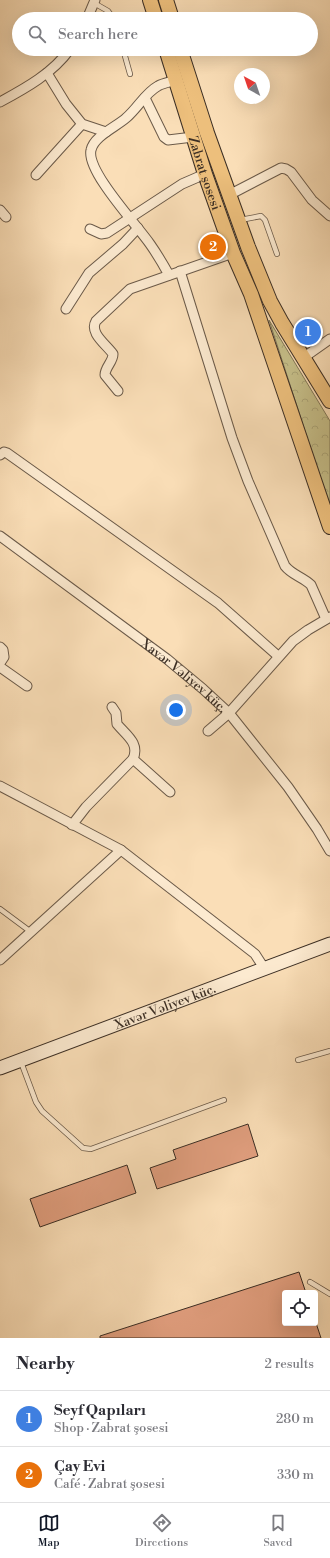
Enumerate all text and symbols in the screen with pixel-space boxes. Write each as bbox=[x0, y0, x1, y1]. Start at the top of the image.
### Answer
search box bbox=[12, 12, 318, 56]
icon: search bbox=[26, 23, 48, 45]
text: Search here bbox=[58, 25, 138, 44]
north arrow bbox=[234, 68, 270, 104]
street label: Zabrat şosesi bbox=[185, 134, 224, 213]
pin: 2 bbox=[200, 232, 226, 262]
pin: 1 bbox=[295, 317, 321, 347]
street label: Xavər Vəliyev küç. bbox=[137, 635, 230, 716]
your location bbox=[166, 700, 186, 720]
street label: Xavər Vəliyev küç. bbox=[111, 981, 218, 1034]
map controls bbox=[282, 1290, 318, 1326]
button: locate bbox=[282, 1290, 318, 1326]
text: Nearby bbox=[16, 1353, 75, 1375]
text: 2 results bbox=[265, 1356, 314, 1372]
text: Seyf Qapıları bbox=[54, 1401, 146, 1420]
text: 1 bbox=[26, 1411, 32, 1427]
text: 280 m bbox=[276, 1411, 314, 1427]
text: Shop · Zabrat şosesi bbox=[54, 1420, 169, 1436]
text: Çay Evi bbox=[54, 1457, 105, 1476]
text: 2 bbox=[25, 1467, 33, 1483]
text: 330 m bbox=[277, 1467, 314, 1483]
text: Café · Zabrat şosesi bbox=[54, 1476, 165, 1492]
tab: Map bbox=[38, 1512, 60, 1550]
tab: Directions bbox=[135, 1512, 188, 1550]
tab: Saved bbox=[263, 1512, 292, 1550]

